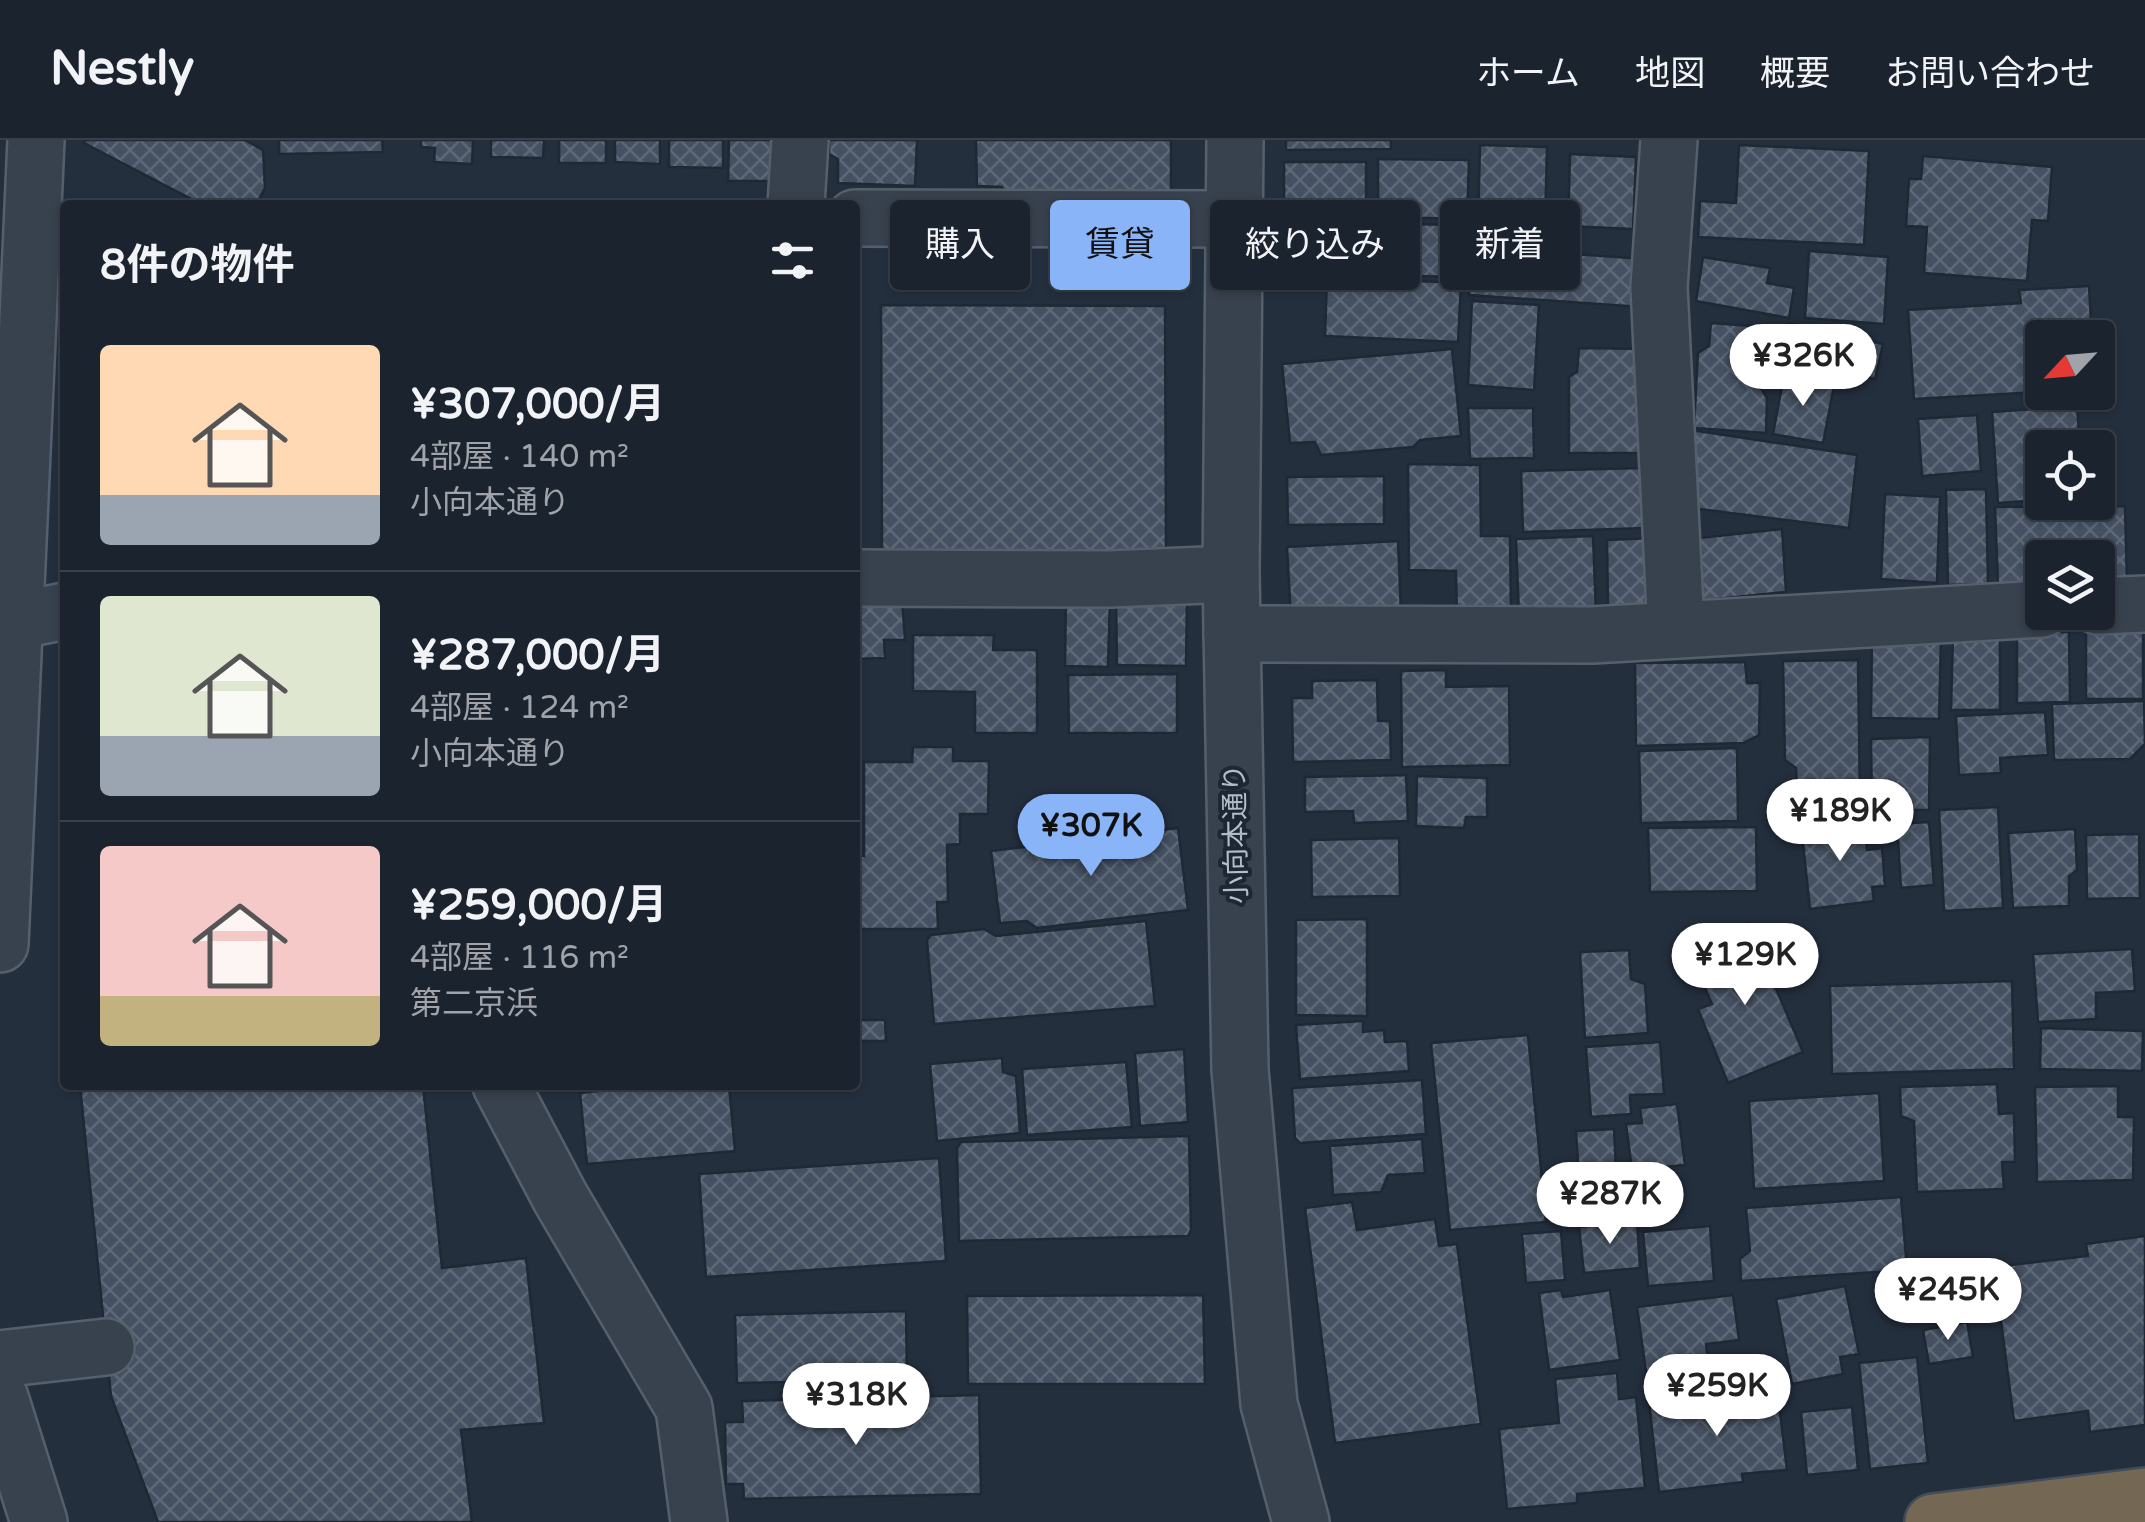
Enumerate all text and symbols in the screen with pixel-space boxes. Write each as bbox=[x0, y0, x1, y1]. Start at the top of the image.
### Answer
text: Nestly bbox=[50, 40, 194, 98]
text: ホーム bbox=[1476, 53, 1580, 95]
text: 地図 bbox=[1635, 53, 1705, 95]
text: 概要 bbox=[1760, 53, 1830, 95]
text: お問い合わせ bbox=[1885, 53, 2095, 95]
chip: 購入 bbox=[890, 200, 1030, 290]
chip: 賃貸 bbox=[1050, 200, 1190, 290]
chip: 絞り込み bbox=[1210, 200, 1420, 290]
chip: 新着 bbox=[1440, 200, 1580, 290]
icon: filters bbox=[765, 233, 820, 288]
text: 8件の物件 bbox=[100, 240, 294, 291]
north arrow bbox=[2025, 320, 2115, 410]
map controls bbox=[2025, 320, 2115, 630]
pin: ¥326K bbox=[1733, 324, 1873, 409]
text: ¥326K bbox=[1752, 337, 1854, 375]
text: ¥307,000/月 bbox=[410, 379, 665, 430]
icon: home bbox=[180, 385, 300, 505]
button: locate bbox=[2025, 430, 2115, 520]
text: 4部屋 · 140 m² bbox=[410, 438, 629, 476]
text: 小向本通り bbox=[410, 484, 570, 522]
button: layers bbox=[2025, 540, 2115, 630]
text: ¥287,000/月 bbox=[410, 630, 665, 681]
icon: home bbox=[180, 636, 300, 756]
text: 4部屋 · 124 m² bbox=[410, 689, 629, 727]
text: 小向本通り bbox=[410, 735, 570, 773]
street label: 小向本通り bbox=[1218, 764, 1254, 904]
pin: ¥189K bbox=[1770, 779, 1910, 864]
text: ¥189K bbox=[1789, 792, 1891, 830]
pin: ¥307K bbox=[1021, 794, 1161, 879]
text: ¥307K bbox=[1040, 807, 1142, 845]
text: ¥259,000/月 bbox=[410, 880, 667, 931]
icon: home bbox=[180, 886, 300, 1006]
pin: ¥129K bbox=[1675, 923, 1815, 1008]
text: ¥129K bbox=[1694, 936, 1796, 974]
text: 4部屋 · 116 m² bbox=[410, 939, 629, 977]
text: 第二京浜 bbox=[410, 985, 538, 1023]
pin: ¥287K bbox=[1540, 1162, 1680, 1247]
text: ¥287K bbox=[1559, 1175, 1661, 1213]
pin: ¥245K bbox=[1878, 1258, 2018, 1343]
text: ¥245K bbox=[1897, 1271, 1999, 1309]
pin: ¥259K bbox=[1647, 1354, 1787, 1439]
pin: ¥318K bbox=[786, 1363, 926, 1448]
text: ¥259K bbox=[1666, 1367, 1768, 1405]
text: ¥318K bbox=[805, 1376, 907, 1414]

